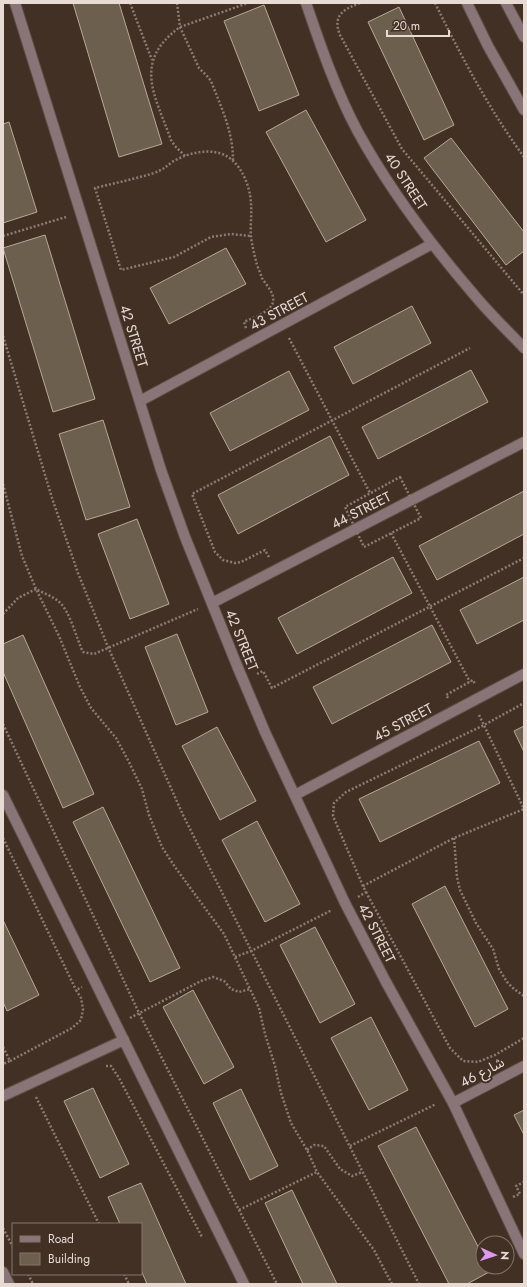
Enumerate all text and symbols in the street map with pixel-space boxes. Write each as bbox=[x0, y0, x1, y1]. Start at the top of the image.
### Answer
scale bar bbox=[387, 12, 449, 38]
text: 20 m bbox=[393, 17, 420, 35]
street label: 40 STREET bbox=[380, 148, 432, 214]
street label: 43 STREET bbox=[246, 287, 312, 335]
street label: 42 STREET bbox=[115, 302, 153, 370]
street label: 44 STREET bbox=[328, 486, 395, 534]
street label: 42 STREET bbox=[221, 606, 263, 674]
street label: 45 STREET bbox=[370, 698, 436, 746]
street label: 42 STREET bbox=[354, 900, 401, 967]
street label: شارع 46 bbox=[456, 1052, 508, 1093]
legend bbox=[12, 1223, 142, 1275]
text: Road bbox=[48, 1230, 74, 1248]
north arrow bbox=[475, 1235, 515, 1275]
text: Building bbox=[48, 1250, 90, 1268]
text: N bbox=[497, 1251, 513, 1260]

